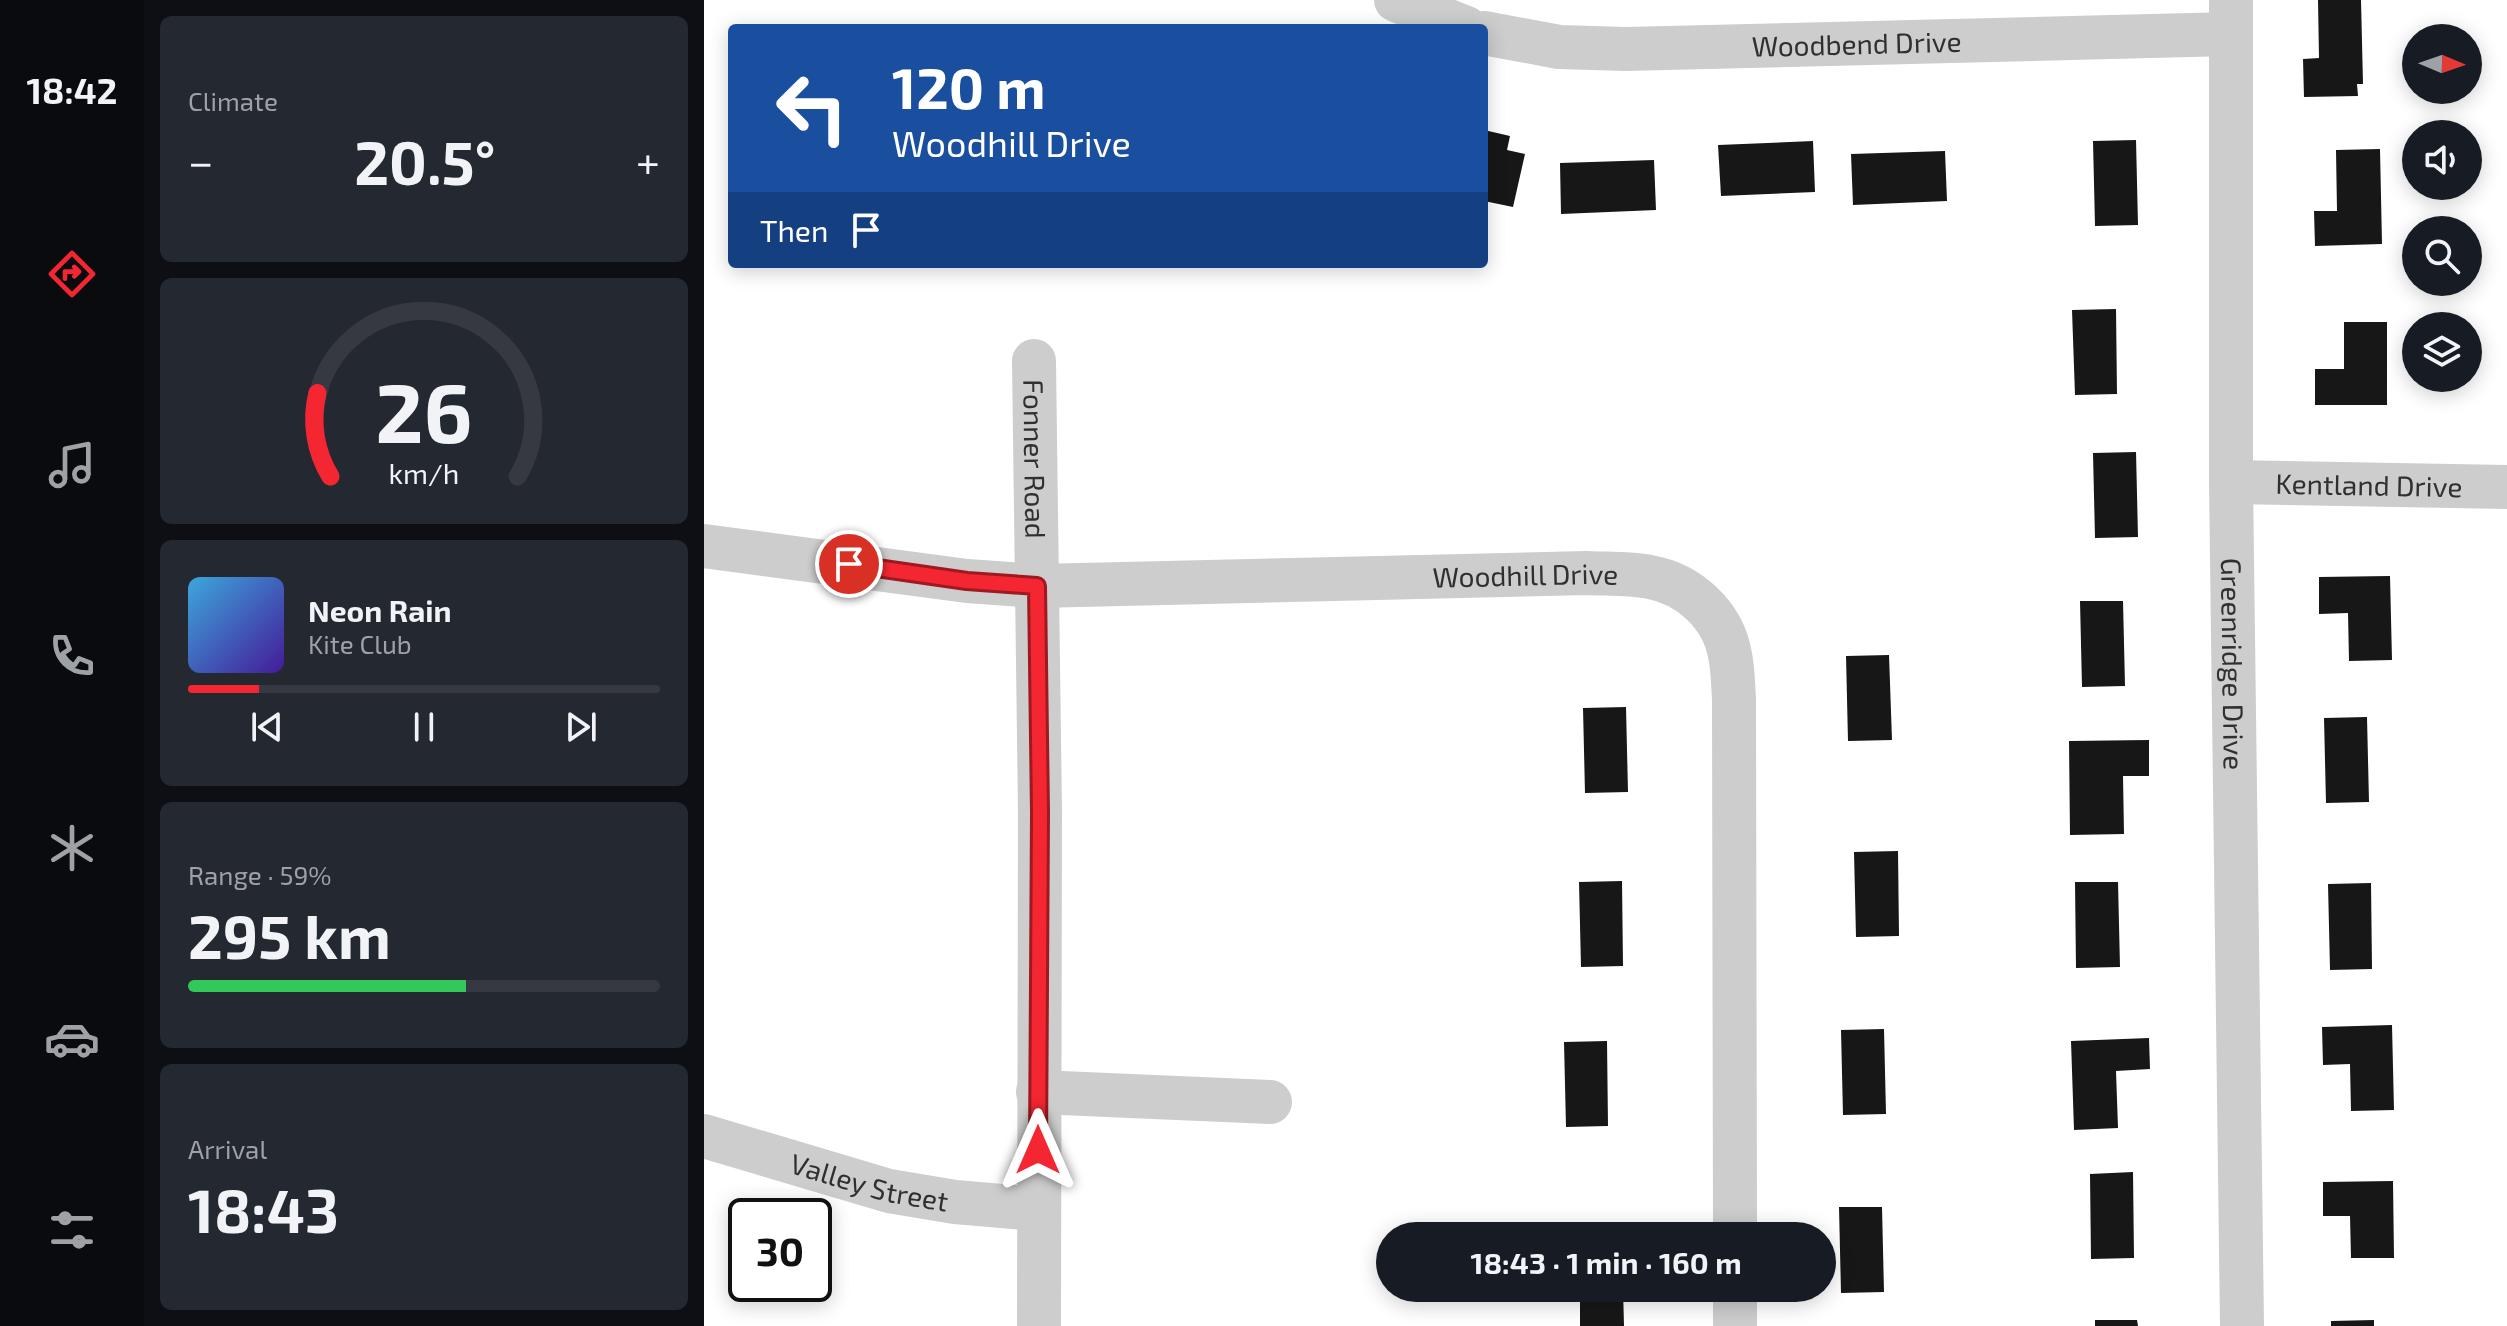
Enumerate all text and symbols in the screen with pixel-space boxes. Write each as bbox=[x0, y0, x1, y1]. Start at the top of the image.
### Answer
street label: Woodbend Drive bbox=[1751, 24, 1962, 63]
north arrow bbox=[2402, 24, 2482, 104]
map controls bbox=[2402, 24, 2482, 392]
text: 120 m bbox=[892, 53, 1046, 120]
icon: left bbox=[760, 56, 864, 160]
text: 18:42 bbox=[26, 68, 118, 111]
text: Climate bbox=[188, 85, 278, 116]
button: sound bbox=[2402, 120, 2482, 200]
text: Woodhill Drive bbox=[892, 121, 1131, 164]
text: 20.5° bbox=[354, 125, 495, 197]
text: − bbox=[188, 134, 214, 187]
text: + bbox=[636, 134, 660, 187]
icon: arrive bbox=[844, 208, 888, 252]
text: Then bbox=[760, 212, 828, 248]
button: search bbox=[2402, 216, 2482, 296]
icon: directions bbox=[44, 246, 100, 302]
button: layers bbox=[2402, 312, 2482, 392]
text: 26 bbox=[375, 360, 473, 460]
street label: Fonner Road bbox=[1017, 379, 1053, 539]
icon: music bbox=[44, 437, 100, 493]
text: km/h bbox=[389, 455, 459, 490]
street label: Kentland Drive bbox=[2275, 466, 2463, 503]
pin bbox=[815, 530, 883, 598]
icon: arrive bbox=[827, 542, 871, 586]
street label: Woodhill Drive bbox=[1432, 556, 1619, 594]
street label: Greenridge Drive bbox=[2215, 558, 2252, 770]
text: Neon Rain bbox=[308, 592, 452, 628]
icon: phone bbox=[44, 628, 100, 684]
text: Kite Club bbox=[308, 628, 412, 659]
icon: previous bbox=[245, 705, 289, 749]
icon: pause bbox=[402, 705, 446, 749]
icon: next bbox=[559, 705, 603, 749]
icon: climate bbox=[44, 820, 100, 876]
text: Range · 59% bbox=[188, 859, 332, 890]
text: 295 km bbox=[188, 899, 391, 971]
icon: car bbox=[44, 1011, 100, 1067]
position arrow bbox=[996, 1108, 1080, 1192]
text: Arrival bbox=[188, 1133, 267, 1164]
street label: Valley Street bbox=[787, 1146, 951, 1218]
text: 18:43 bbox=[188, 1173, 339, 1245]
speed limit sign: 30 bbox=[728, 1198, 832, 1302]
icon: filters bbox=[44, 1202, 100, 1258]
text: 18:43 · 1 min · 160 m bbox=[1470, 1244, 1742, 1280]

